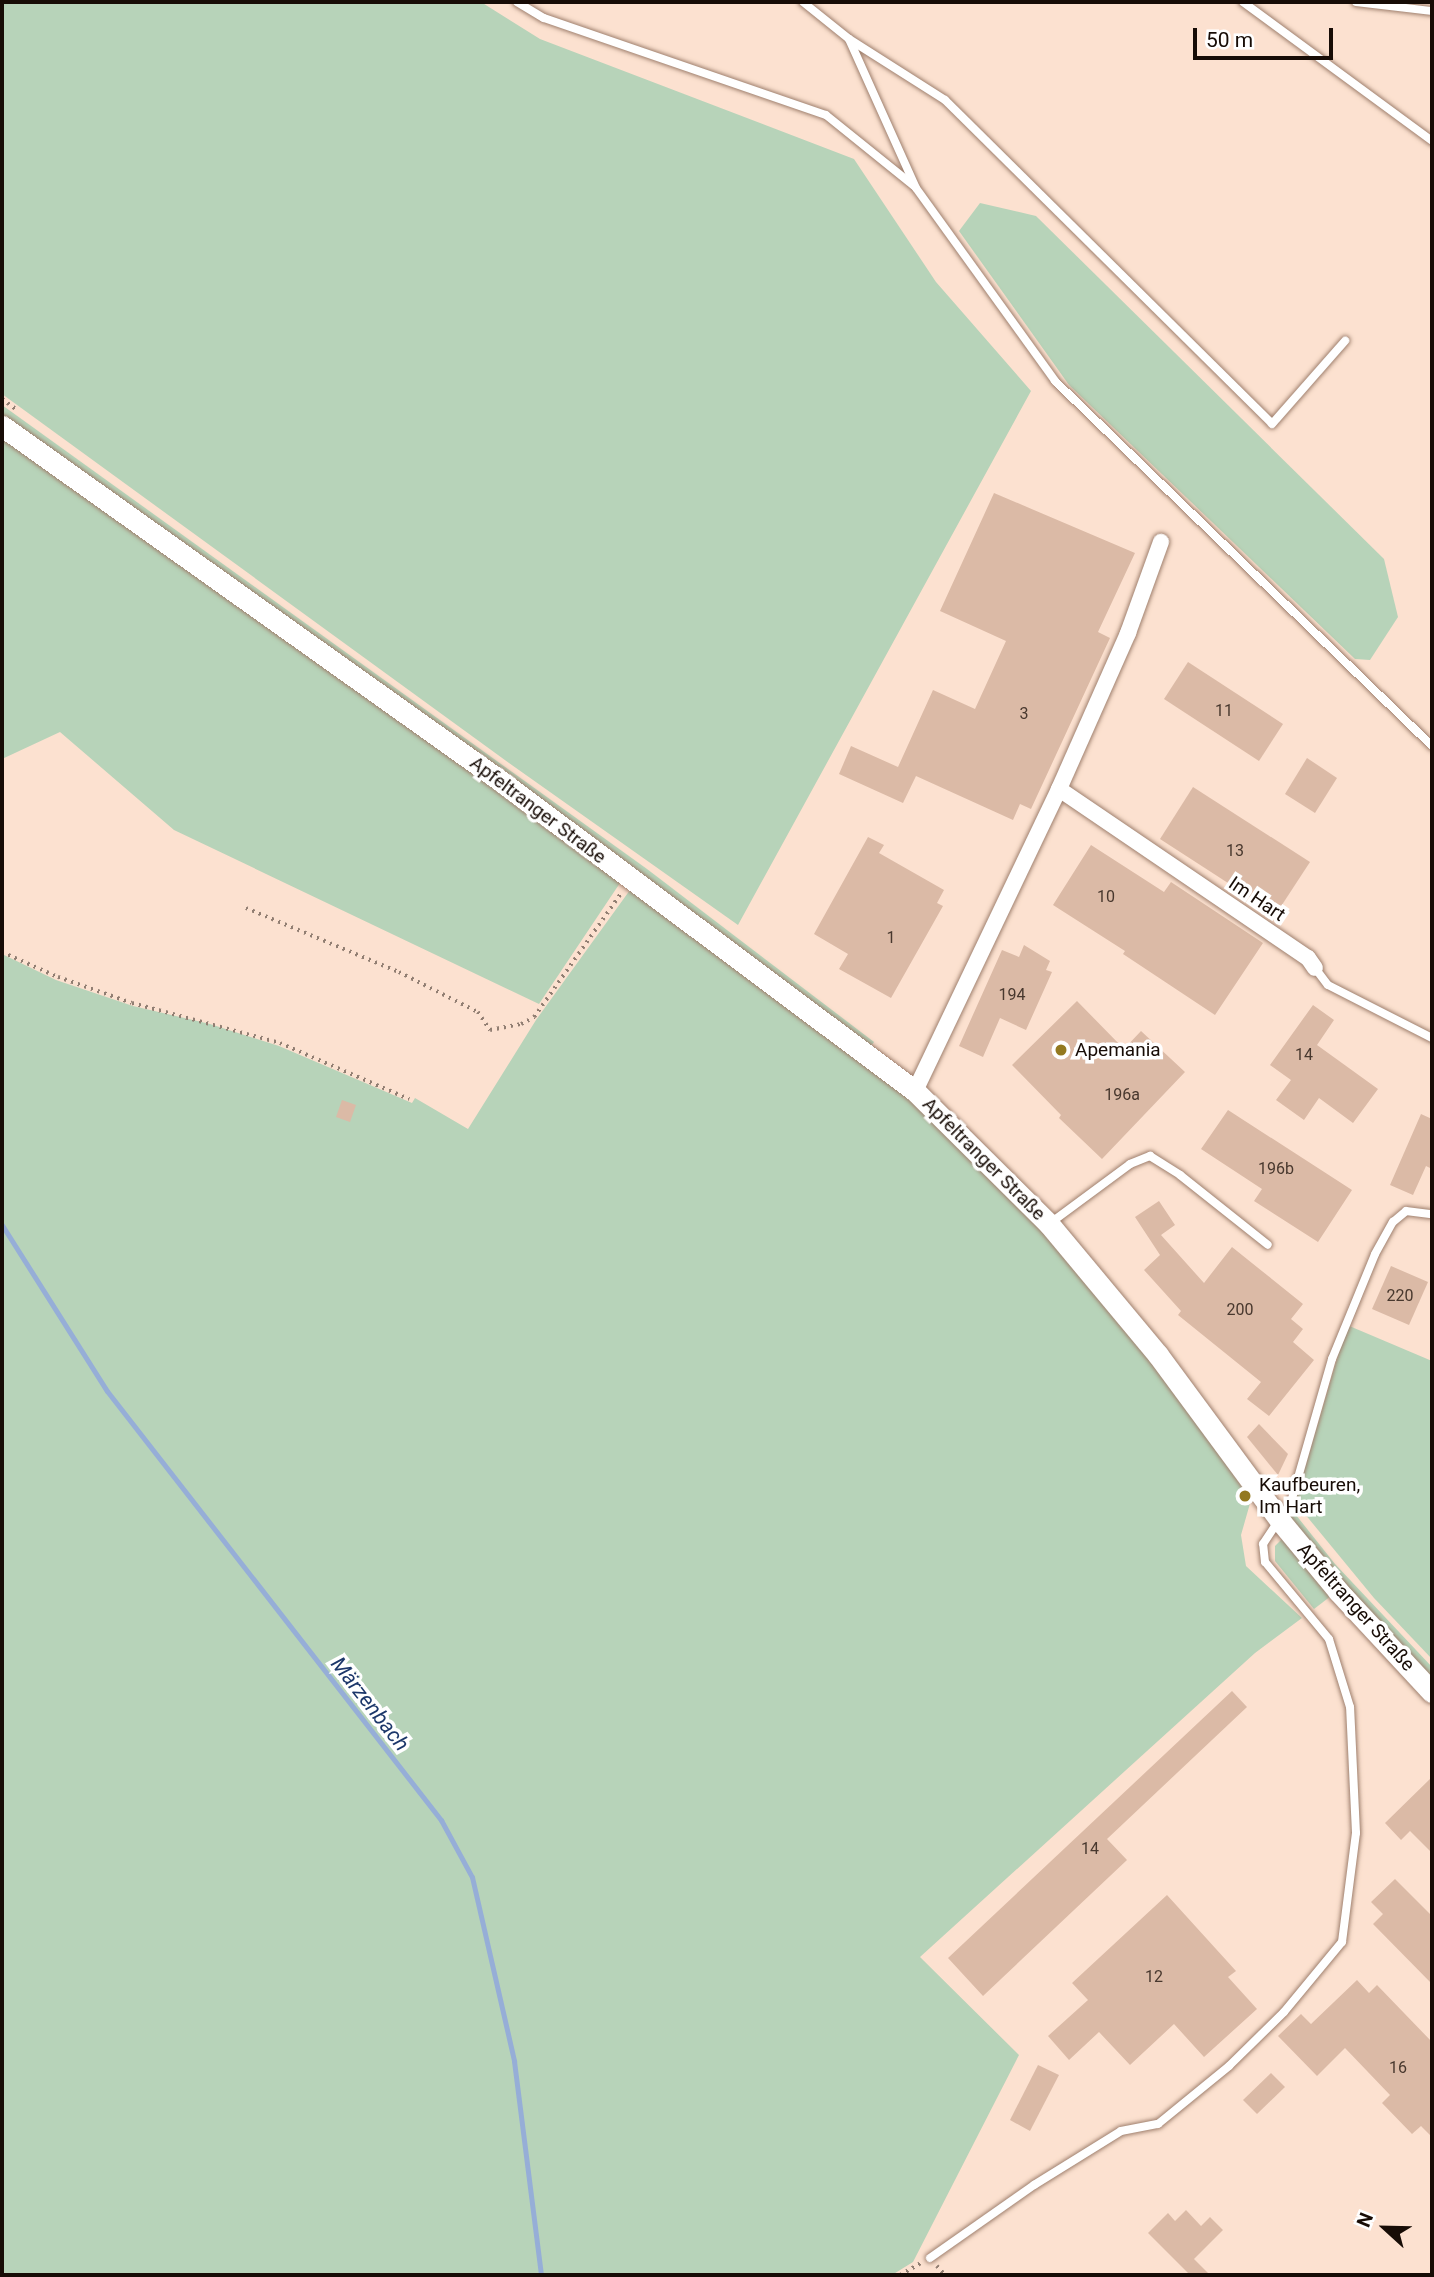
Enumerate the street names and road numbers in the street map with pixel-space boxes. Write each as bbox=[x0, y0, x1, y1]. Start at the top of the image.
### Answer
street label: Apfeltranger Straße bbox=[465, 751, 611, 869]
street label: Im Hart bbox=[1224, 872, 1290, 926]
street label: Apfeltranger Straße bbox=[918, 1093, 1050, 1225]
street label: Apfeltranger Straße bbox=[1293, 1538, 1419, 1676]

